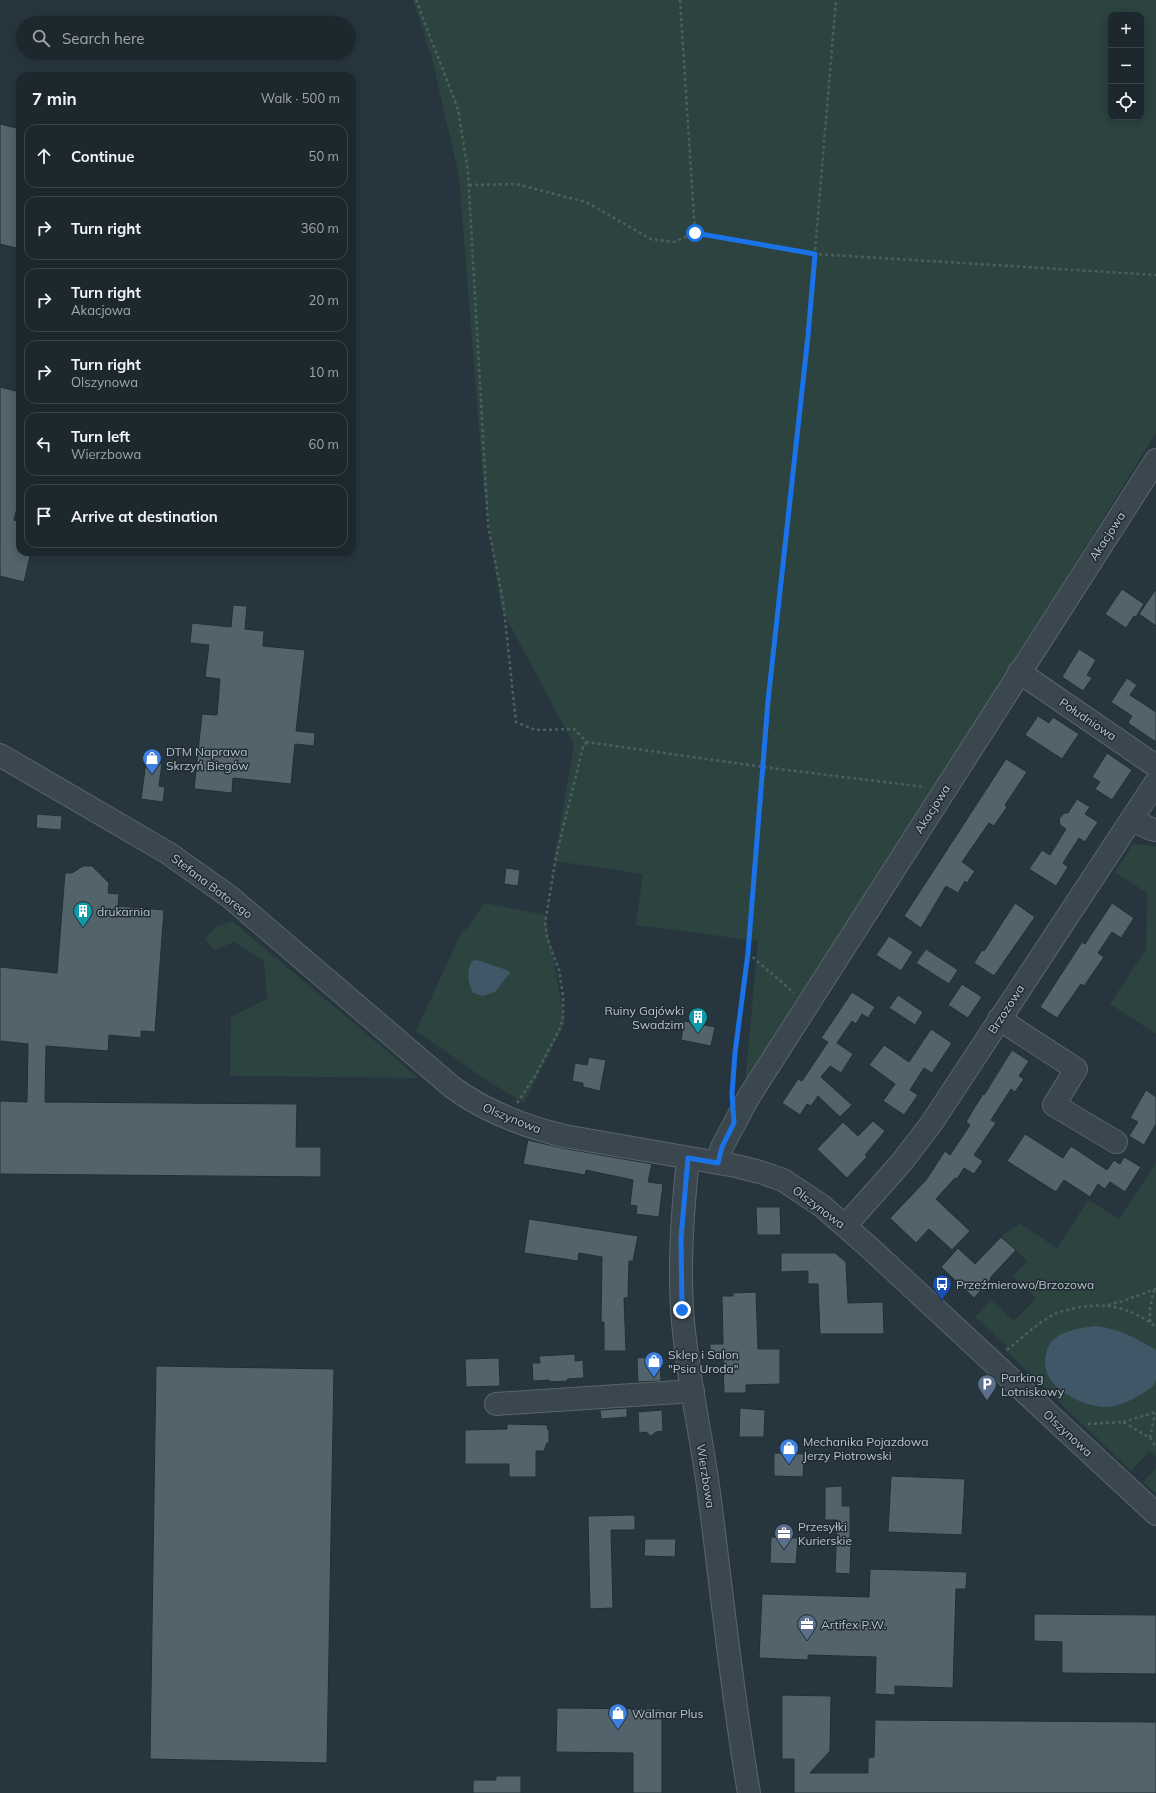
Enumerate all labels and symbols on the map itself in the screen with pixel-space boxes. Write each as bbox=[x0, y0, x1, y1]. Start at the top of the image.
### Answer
route start bbox=[686, 224, 704, 242]
street label: Akacjowa bbox=[1086, 509, 1128, 563]
street label: Południowa bbox=[1057, 694, 1119, 744]
place label: DTM Naprawa Skrzyń Biegów bbox=[166, 744, 249, 773]
shop icon: DTM Naprawa Skrzyń Biegów bbox=[141, 747, 163, 775]
street label: Akacjowa bbox=[911, 782, 953, 836]
street label: Stefana Batorego bbox=[168, 851, 256, 922]
building icon: drukarnia bbox=[72, 900, 94, 928]
place label: drukarnia bbox=[97, 904, 150, 919]
street label: Brzozowa bbox=[985, 982, 1027, 1036]
place label: Ruiny Gajówki Swadzim bbox=[604, 1003, 684, 1032]
building icon: Ruiny Gajówki Swadzim bbox=[687, 1006, 709, 1034]
street label: Olszynowa bbox=[481, 1099, 543, 1137]
street label: Olszynowa bbox=[790, 1182, 848, 1232]
bus stop icon: Przeźmierowo/Brzozowa bbox=[931, 1273, 953, 1301]
place label: Przeźmierowo/Brzozowa bbox=[956, 1277, 1094, 1292]
route end bbox=[673, 1301, 691, 1319]
place label: Sklep i Salon "Psia Uroda" bbox=[668, 1347, 739, 1376]
shop icon: Sklep i Salon "Psia Uroda" bbox=[643, 1350, 665, 1378]
place label: Parking Lotniskowy bbox=[1001, 1370, 1065, 1399]
parking icon: Parking Lotniskowy bbox=[976, 1373, 998, 1401]
street label: Olszynowa bbox=[1040, 1406, 1096, 1460]
place label: Mechanika Pojazdowa Jerzy Piotrowski bbox=[803, 1434, 928, 1463]
shop icon: Mechanika Pojazdowa Jerzy Piotrowski bbox=[778, 1437, 800, 1465]
street label: Wierzbowa bbox=[694, 1443, 718, 1509]
place label: Przesyłki Kurierskie bbox=[798, 1519, 852, 1548]
office icon: Przesyłki Kurierskie bbox=[773, 1522, 795, 1550]
office icon: Artifex P.W. bbox=[796, 1613, 818, 1641]
place label: Artifex P.W. bbox=[821, 1617, 886, 1632]
shop icon: Walmar Plus bbox=[607, 1702, 629, 1730]
place label: Walmar Plus bbox=[632, 1706, 704, 1721]

